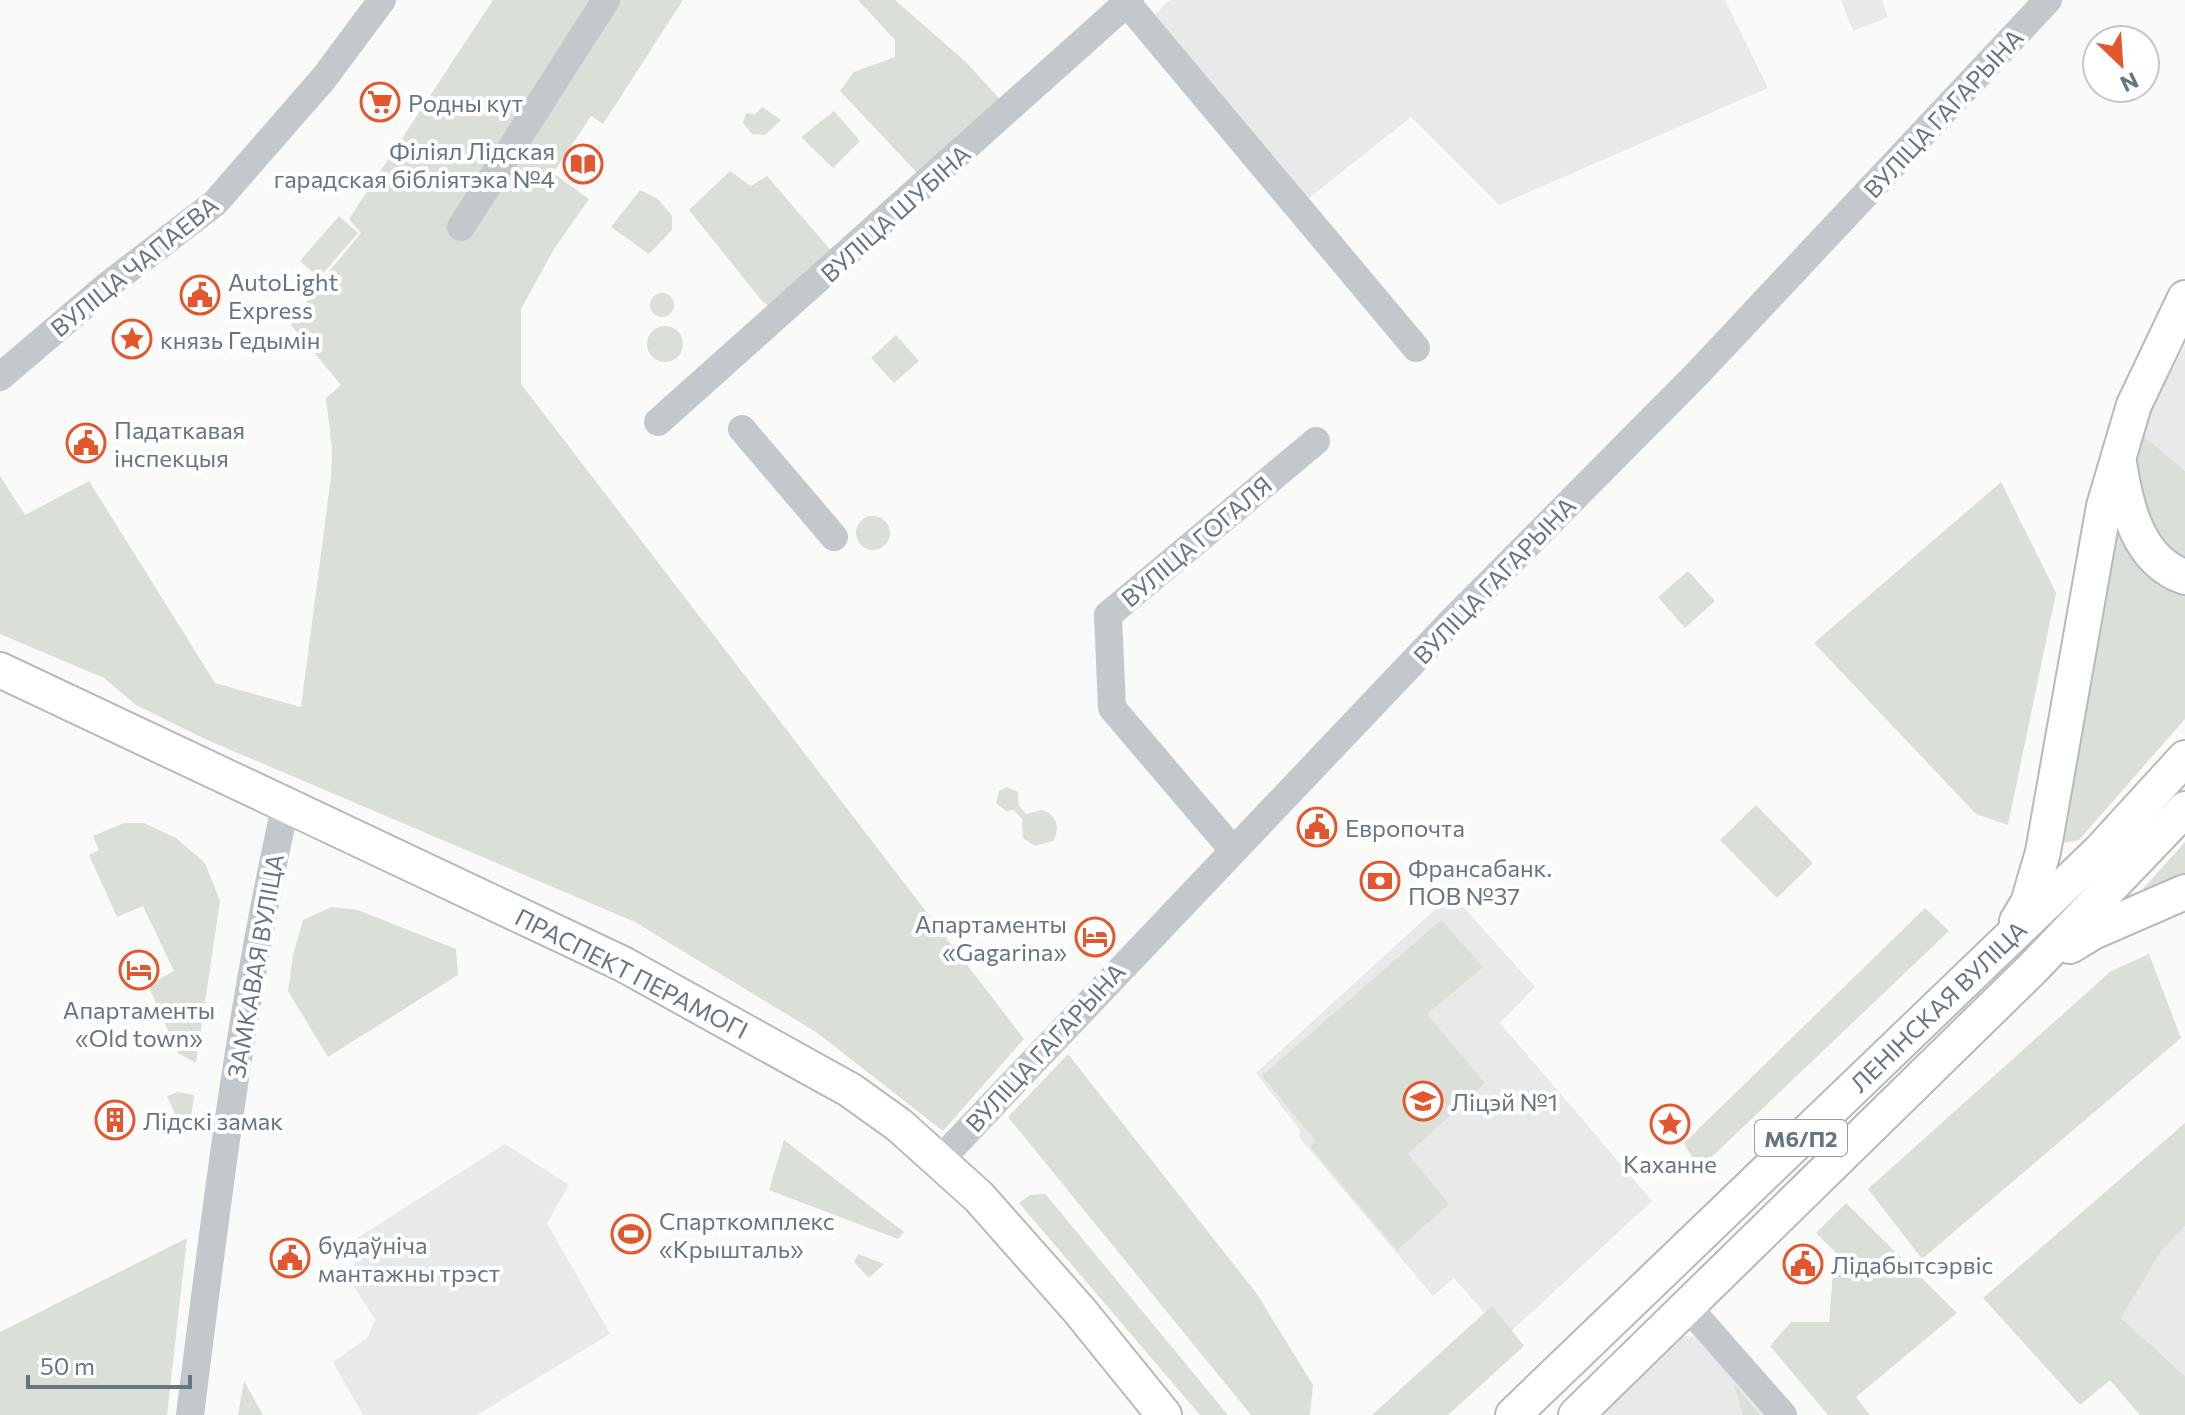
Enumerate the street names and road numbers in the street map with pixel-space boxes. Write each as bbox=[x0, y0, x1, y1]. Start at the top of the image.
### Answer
street label: ВУЛІЦА ГАГАРЫНА bbox=[1857, 22, 2029, 204]
street label: ВУЛІЦА ШУБІНА bbox=[814, 138, 976, 288]
street label: ВУЛІЦА ЧАПАЕВА bbox=[44, 190, 224, 342]
street label: ВУЛІЦА ГОГАЛЯ bbox=[1115, 469, 1277, 613]
street label: ВУЛІЦА ГАГАРЫНА bbox=[1407, 491, 1581, 669]
street label: ЗАМКАВАЯ ВУЛІЦА bbox=[221, 852, 289, 1080]
street label: ПРАСПЕКТ ПЕРАМОГІ bbox=[511, 902, 753, 1044]
street label: ЛЕНІНСКАЯ ВУЛІЦА bbox=[1844, 914, 2032, 1098]
street label: ВУЛІЦА ГАГАРЫНА bbox=[959, 956, 1131, 1138]
road number: М6/П2 bbox=[1755, 1120, 1847, 1156]

